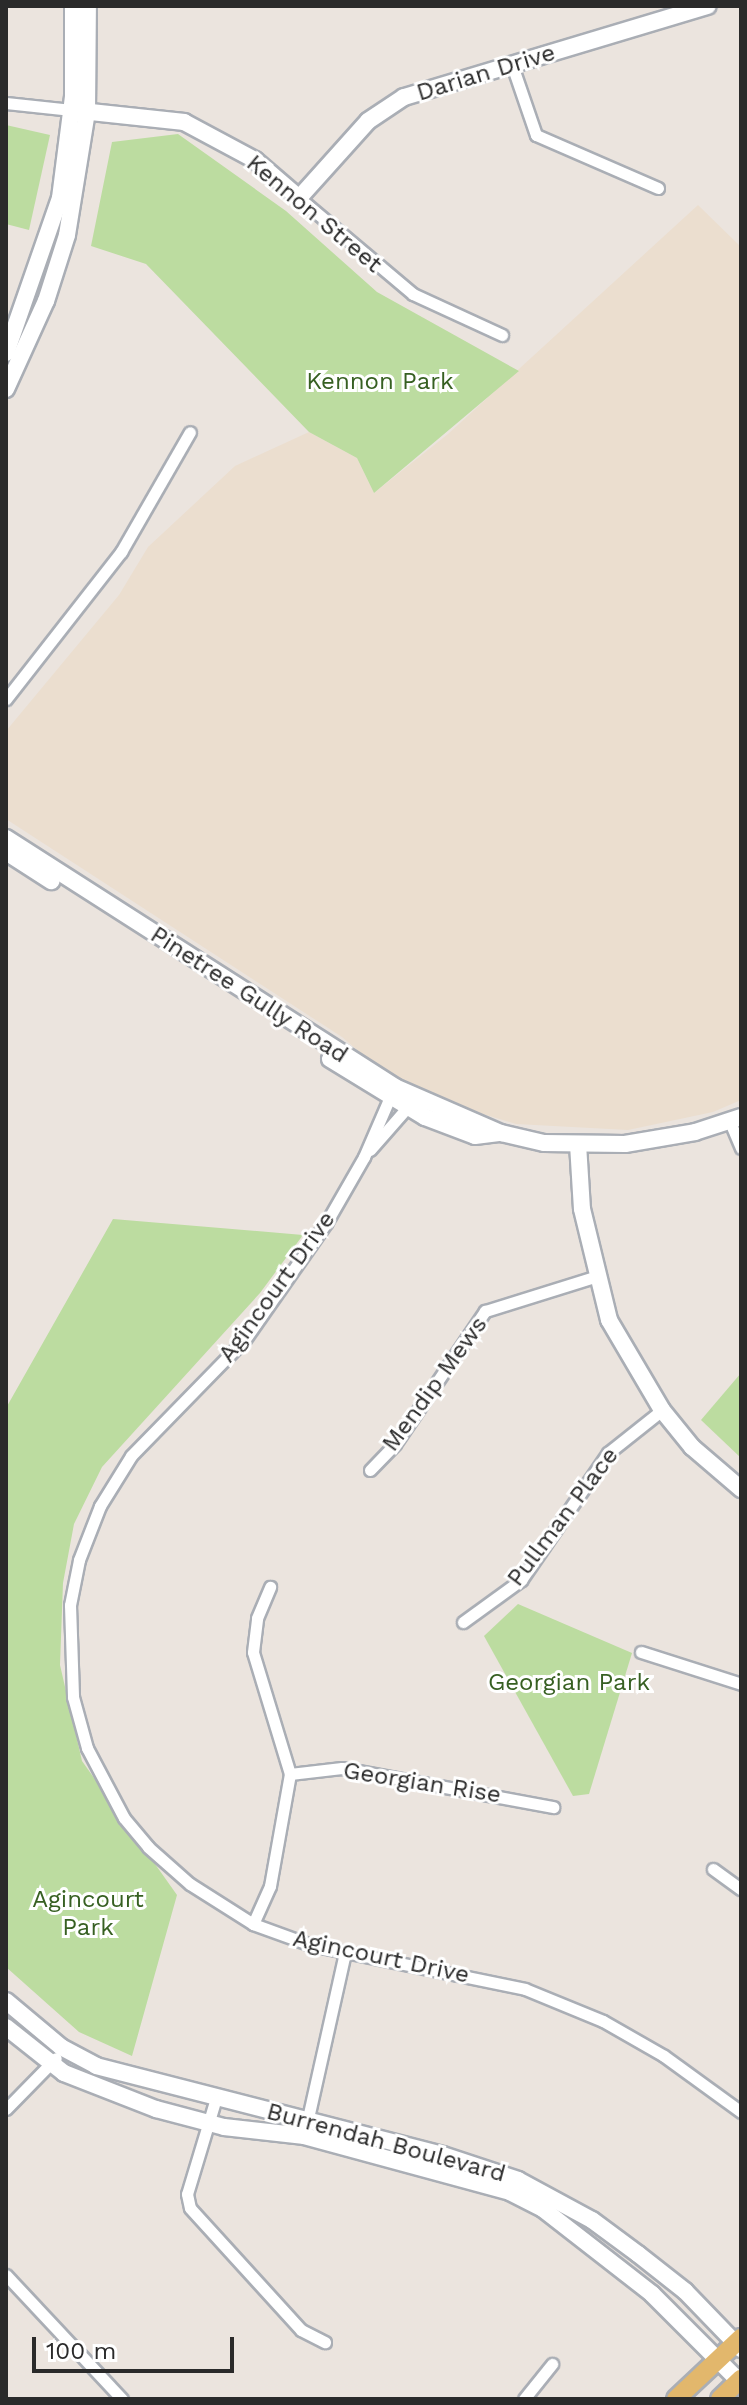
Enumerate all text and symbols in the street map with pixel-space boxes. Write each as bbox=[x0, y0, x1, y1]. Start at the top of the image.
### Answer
street label: Darian Drive bbox=[413, 38, 559, 108]
street label: Kennon Street bbox=[240, 149, 388, 279]
park label: Kennon Park bbox=[306, 368, 454, 396]
street label: Pinetree Gully Road bbox=[145, 920, 353, 1070]
street label: Agincourt Drive bbox=[213, 1206, 341, 1368]
street label: Mendip Mews bbox=[376, 1311, 494, 1457]
street label: Pullman Place bbox=[501, 1442, 625, 1592]
park label: Georgian Park bbox=[488, 1669, 650, 1697]
street label: Georgian Rise bbox=[341, 1756, 503, 1810]
park label: Agincourt Park bbox=[32, 1886, 144, 1942]
street label: Agincourt Drive bbox=[290, 1924, 472, 1990]
street label: Burrendah Boulevard bbox=[263, 2097, 509, 2189]
scale bar bbox=[36, 2321, 238, 2371]
text: 100 m bbox=[46, 2337, 116, 2365]

